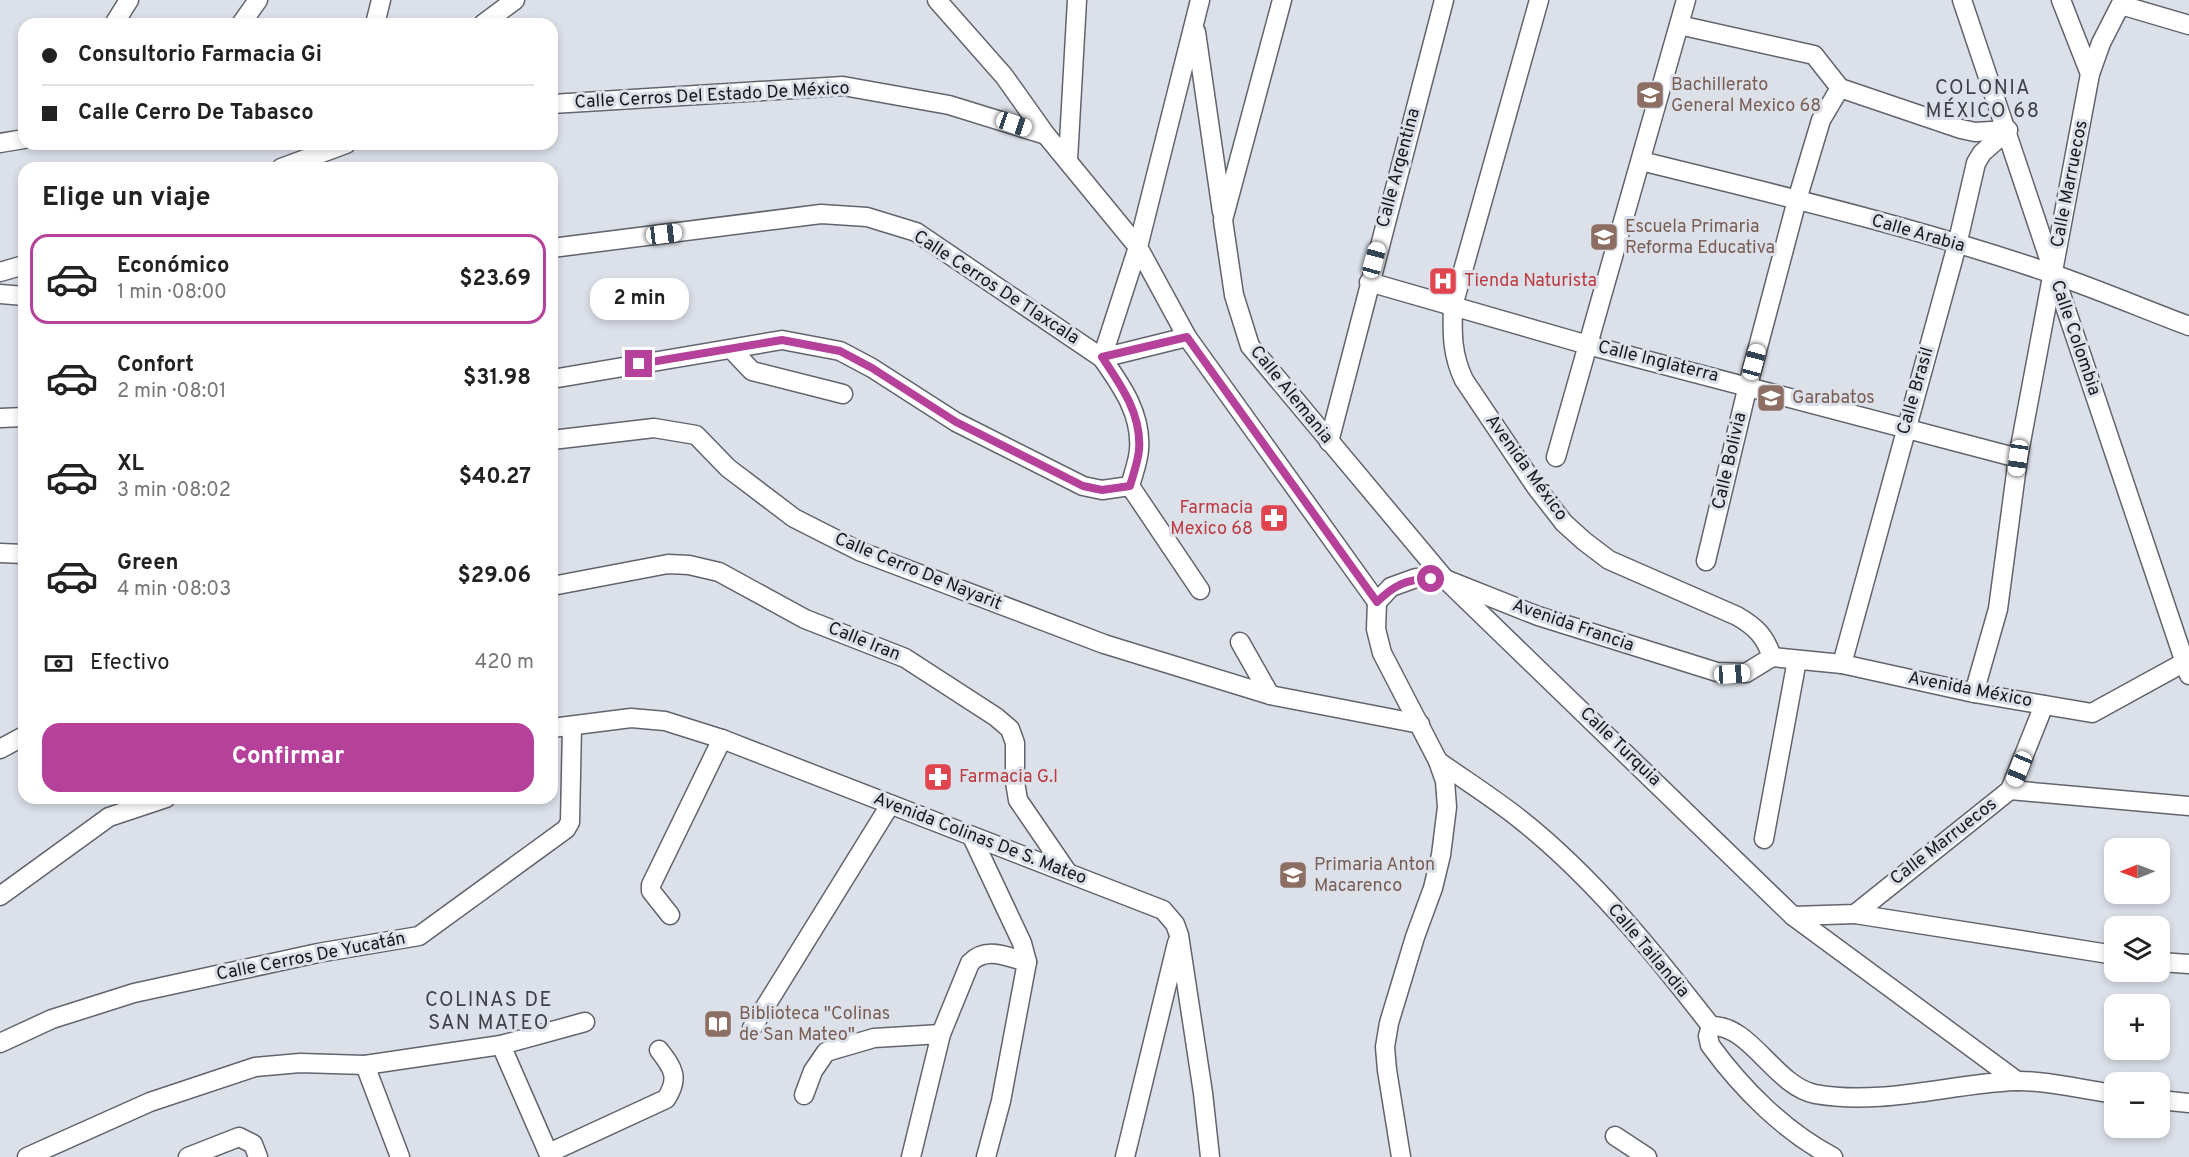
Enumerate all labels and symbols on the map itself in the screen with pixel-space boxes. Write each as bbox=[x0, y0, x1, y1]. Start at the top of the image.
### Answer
place label: Bachillerato General Mexico 68 bbox=[1671, 74, 1821, 118]
district label: COLONIA MÉXICO 68 bbox=[1925, 76, 2041, 125]
street label: Calle Cerros Del Estado De México bbox=[574, 77, 850, 115]
school or university icon: Bachillerato General Mexico 68 bbox=[1634, 79, 1666, 111]
street label: Calle Argentina bbox=[1372, 106, 1426, 230]
car bbox=[994, 110, 1034, 138]
street label: Calle Marruecos bbox=[2046, 118, 2094, 250]
street label: Calle Arabia bbox=[1869, 210, 1967, 258]
place label: Escuela Primaria Reforma Educativa bbox=[1625, 216, 1775, 260]
school or university icon: Escuela Primaria Reforma Educativa bbox=[1588, 221, 1620, 253]
car bbox=[645, 223, 683, 245]
street label: Calle Cerros De Tlaxcala bbox=[909, 226, 1083, 350]
car bbox=[1361, 240, 1387, 280]
hospital icon: Tienda Naturista bbox=[1427, 265, 1459, 297]
place label: Tienda Naturista bbox=[1464, 270, 1597, 293]
callout: 2 min bbox=[590, 277, 688, 319]
street label: Calle Colombia bbox=[2045, 277, 2105, 399]
street label: Calle Inglaterra bbox=[1595, 336, 1721, 388]
street label: Calle Alemania bbox=[1244, 341, 1338, 449]
car bbox=[1741, 342, 1767, 382]
street label: Calle Brasil bbox=[1893, 345, 1939, 437]
route end bbox=[625, 350, 652, 377]
school or university icon: Garabatos bbox=[1755, 382, 1787, 414]
place label: Garabatos bbox=[1792, 387, 1875, 410]
street label: Avenida México bbox=[1480, 410, 1572, 526]
street label: Calle Bolivia bbox=[1708, 410, 1752, 512]
car bbox=[2007, 439, 2029, 477]
place label: Farmacia Mexico 68 bbox=[1170, 497, 1253, 541]
pharmacy icon: Farmacia Mexico 68 bbox=[1258, 502, 1290, 534]
street label: Calle Cerro De Nayarit bbox=[831, 528, 1005, 616]
route start bbox=[1417, 565, 1444, 592]
street label: Avenida Francia bbox=[1509, 594, 1637, 658]
street label: Calle Iran bbox=[824, 617, 904, 667]
car bbox=[1713, 664, 1751, 684]
street label: Avenida México bbox=[1906, 667, 2034, 713]
street label: Calle Turquia bbox=[1574, 702, 1666, 792]
car bbox=[2004, 749, 2034, 789]
pharmacy icon: Farmacia G.I bbox=[922, 761, 954, 793]
place label: Farmacia G.I bbox=[959, 766, 1058, 789]
street label: Avenida Colinas De S. Mateo bbox=[870, 788, 1090, 890]
street label: Calle Marruecos bbox=[1886, 793, 2002, 891]
north arrow bbox=[2104, 838, 2170, 904]
place label: Primaria Anton Macarenco bbox=[1314, 854, 1435, 898]
school or university icon: Primaria Anton Macarenco bbox=[1277, 859, 1309, 891]
street label: Calle Tailandia bbox=[1602, 899, 1694, 1003]
street label: Calle Cerros De Yucatán bbox=[214, 927, 408, 987]
district label: COLINAS DE SAN MATEO bbox=[425, 988, 553, 1037]
place label: Biblioteca "Colinas de San Mateo" bbox=[739, 1003, 890, 1047]
library icon: Biblioteca "Colinas de San Mateo" bbox=[702, 1008, 734, 1040]

